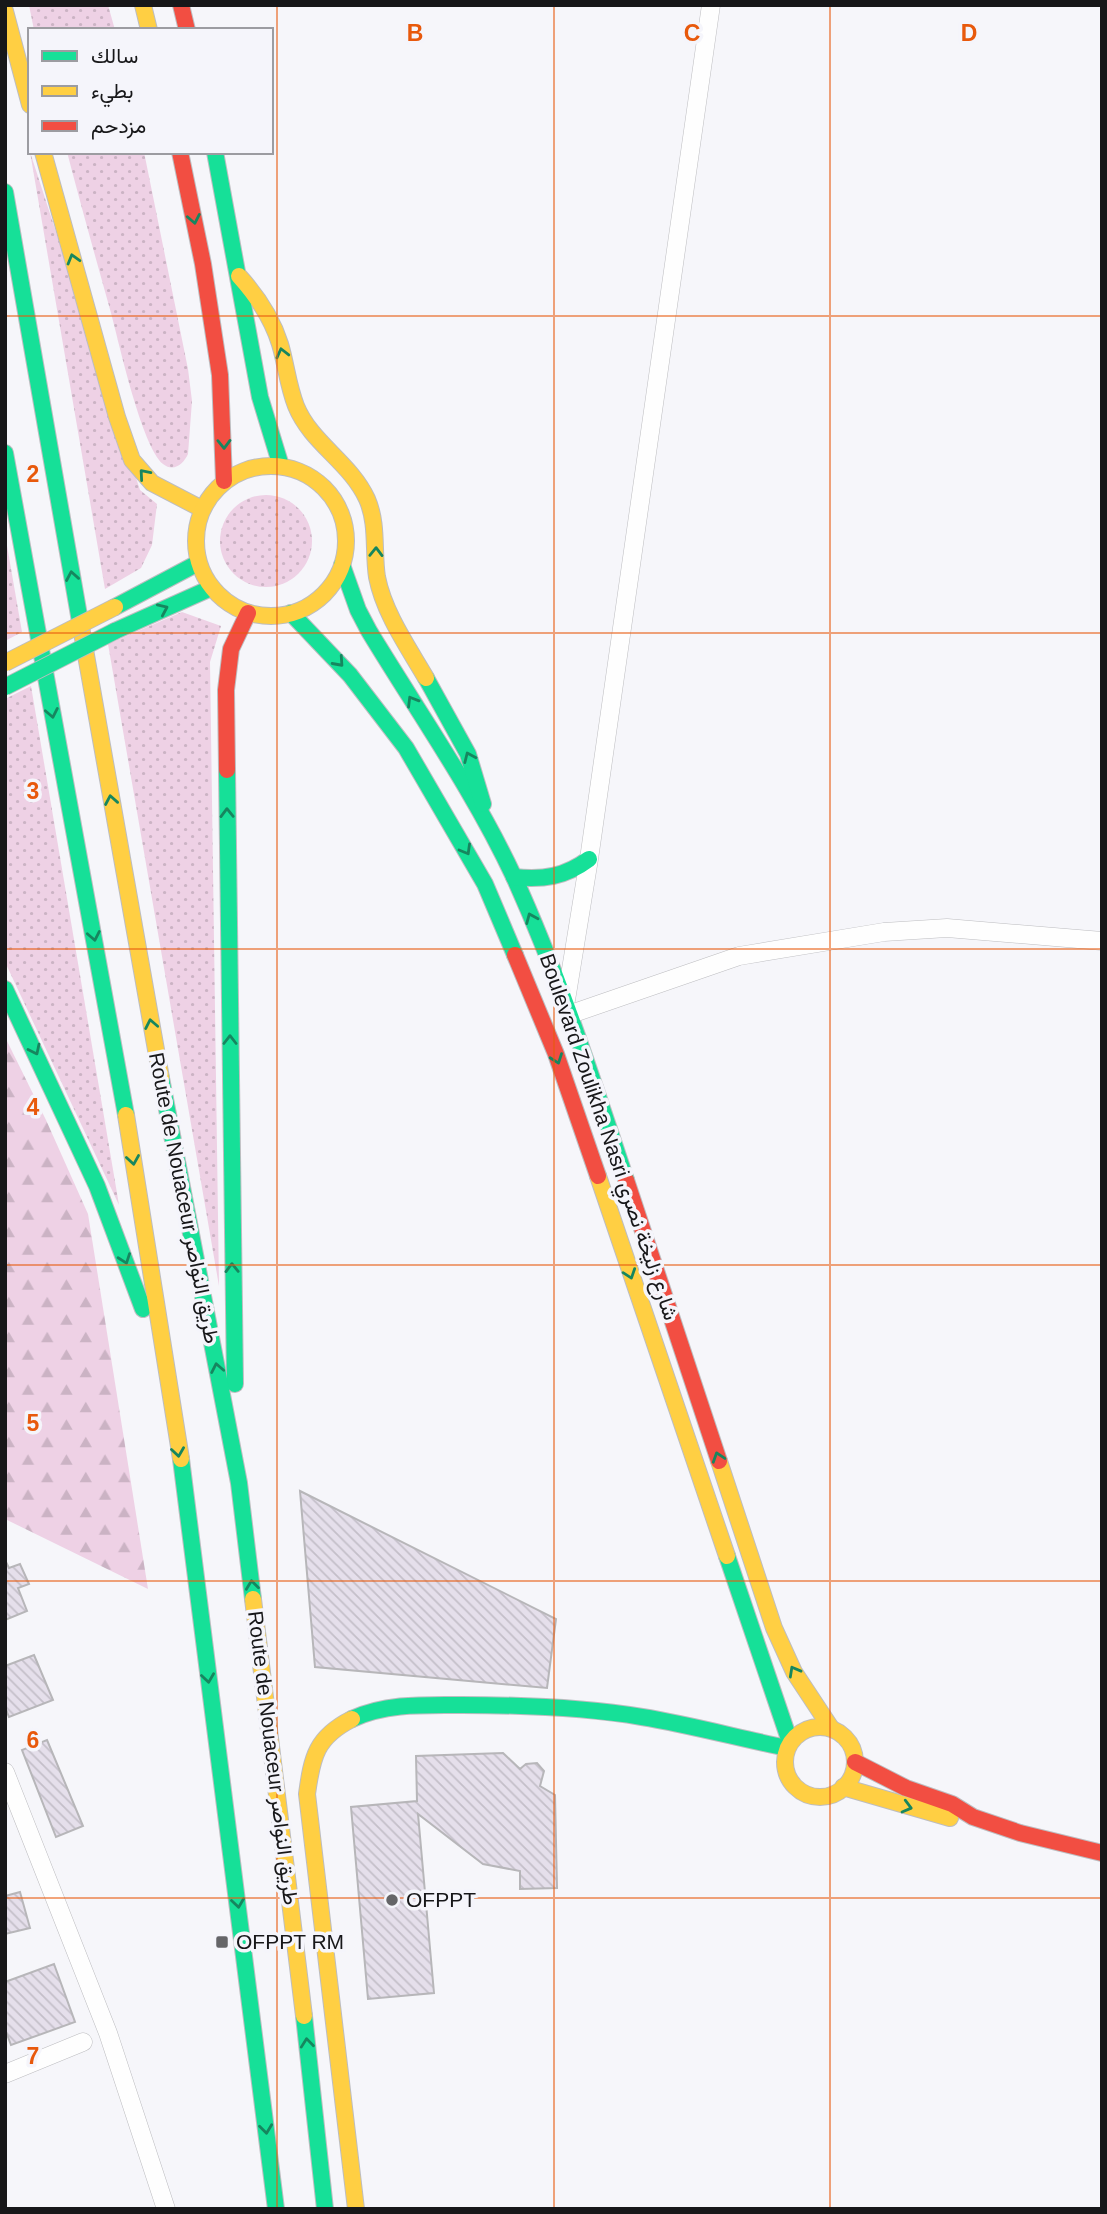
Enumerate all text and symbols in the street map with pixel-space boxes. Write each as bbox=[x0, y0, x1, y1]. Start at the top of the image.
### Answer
text: B bbox=[407, 20, 423, 46]
text: C bbox=[684, 20, 700, 46]
text: D bbox=[961, 20, 977, 46]
legend bbox=[28, 28, 273, 154]
text: سالك bbox=[91, 44, 138, 67]
text: بطيء bbox=[91, 79, 134, 108]
text: مزدحم bbox=[91, 114, 146, 140]
one-way arrow bbox=[185, 213, 200, 225]
one-way arrow bbox=[67, 253, 81, 265]
one-way arrow bbox=[276, 347, 291, 359]
one-way arrow bbox=[216, 439, 232, 450]
text: 2 bbox=[27, 461, 39, 487]
one-way arrow bbox=[140, 469, 152, 482]
one-way arrow bbox=[369, 546, 384, 557]
one-way arrow bbox=[65, 570, 80, 582]
one-way arrow bbox=[156, 603, 168, 617]
one-way arrow bbox=[331, 654, 343, 667]
one-way arrow bbox=[408, 696, 421, 709]
one-way arrow bbox=[44, 707, 59, 719]
one-way arrow bbox=[463, 751, 477, 764]
text: 3 bbox=[27, 778, 39, 804]
one-way arrow bbox=[104, 794, 119, 806]
one-way arrow bbox=[219, 807, 235, 817]
one-way arrow bbox=[458, 843, 471, 856]
one-way arrow bbox=[526, 913, 540, 925]
one-way arrow bbox=[86, 930, 101, 942]
street label: Boulevard Zoulikha Nasri شارع زليخة نصري bbox=[530, 951, 683, 1325]
one-way arrow bbox=[144, 1018, 159, 1030]
one-way arrow bbox=[222, 1034, 238, 1045]
one-way arrow bbox=[27, 1043, 41, 1055]
street label: Route de Nouaceur طريق النواصر bbox=[143, 1050, 224, 1346]
one-way arrow bbox=[549, 1052, 563, 1064]
text: 4 bbox=[27, 1094, 40, 1120]
one-way arrow bbox=[125, 1154, 140, 1166]
one-way arrow bbox=[117, 1253, 131, 1265]
one-way arrow bbox=[225, 1262, 240, 1273]
one-way arrow bbox=[622, 1267, 636, 1280]
one-way arrow bbox=[210, 1362, 225, 1374]
text: 5 bbox=[27, 1410, 40, 1436]
one-way arrow bbox=[171, 1446, 186, 1458]
one-way arrow bbox=[712, 1452, 726, 1464]
one-way arrow bbox=[244, 1579, 259, 1591]
street label: Route de Nouaceur طريق النواصر bbox=[242, 1610, 303, 1907]
one-way arrow bbox=[789, 1666, 802, 1679]
one-way arrow bbox=[201, 1672, 216, 1684]
text: 6 bbox=[27, 1727, 39, 1753]
one-way arrow bbox=[901, 1799, 913, 1813]
place label: OFPPT bbox=[406, 1888, 476, 1911]
marker: OFPPT bbox=[384, 1892, 400, 1908]
one-way arrow bbox=[231, 1897, 246, 1909]
place label: OFPPT RM bbox=[236, 1930, 344, 1953]
marker: OFPPT RM bbox=[214, 1934, 230, 1950]
one-way arrow bbox=[300, 2038, 315, 2049]
text: 7 bbox=[27, 2043, 39, 2069]
one-way arrow bbox=[259, 2123, 274, 2135]

